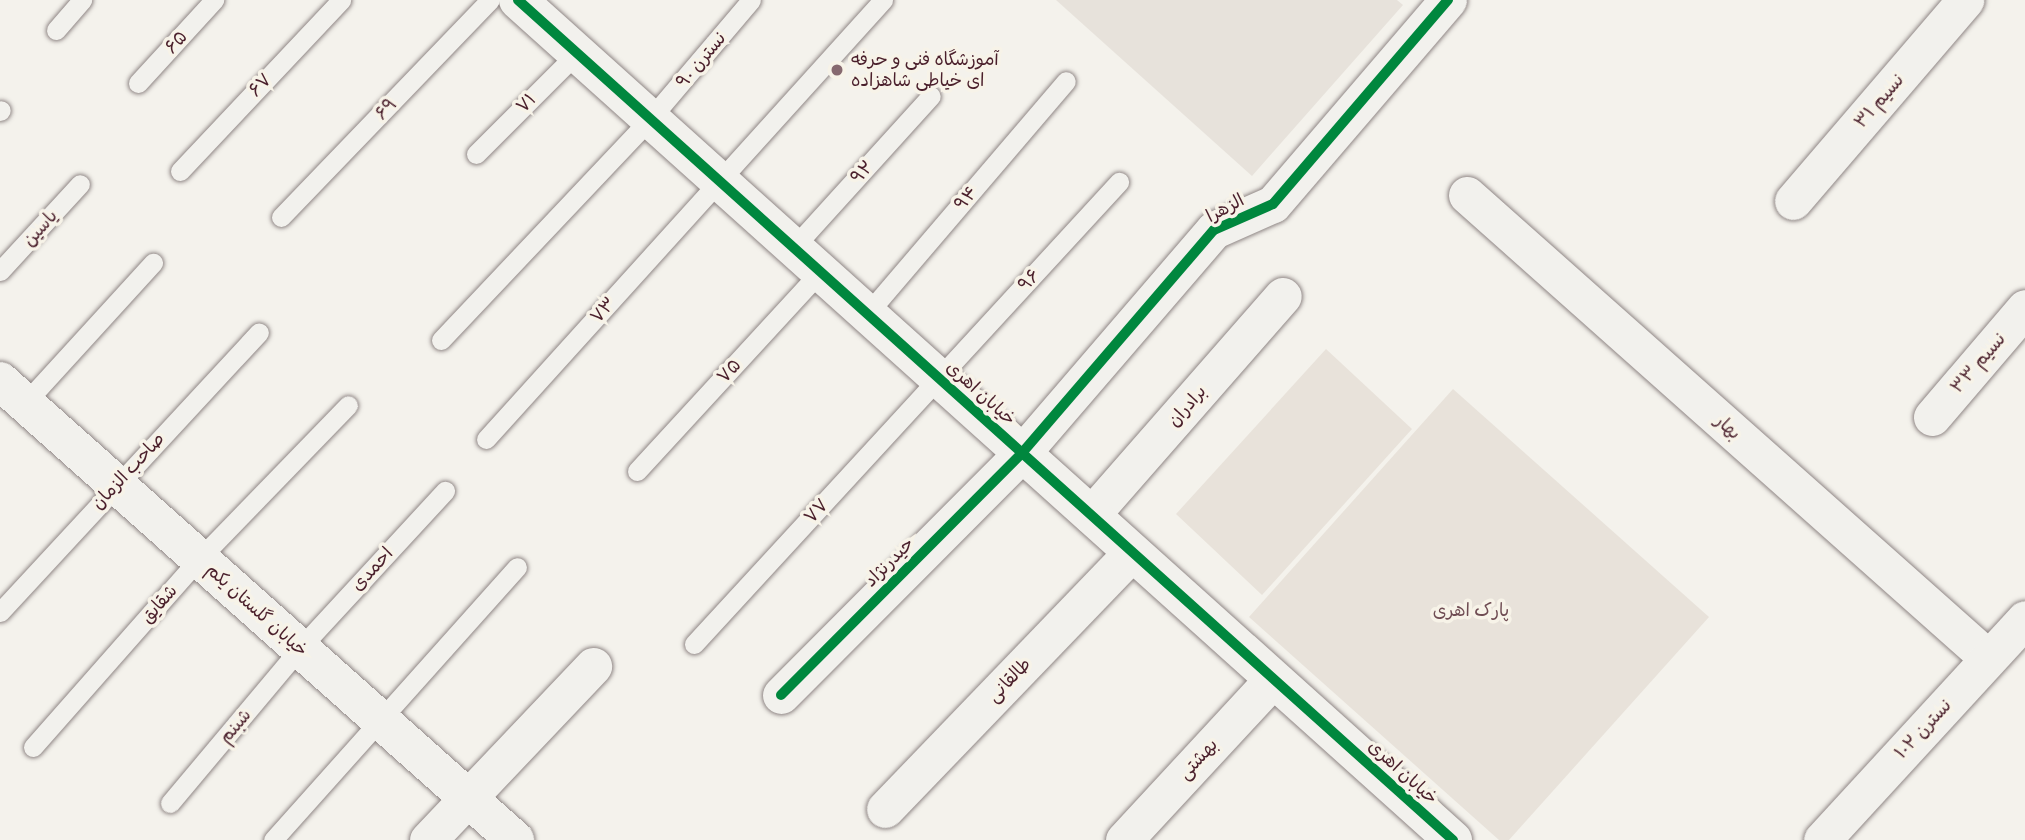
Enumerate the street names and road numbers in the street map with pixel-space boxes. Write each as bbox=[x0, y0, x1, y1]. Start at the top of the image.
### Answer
street label: ۶۵ bbox=[160, 26, 192, 58]
street label: نسترن ۹۰ bbox=[671, 28, 731, 92]
street label: ۶۷ bbox=[244, 69, 276, 101]
street label: نسیم ۳۱ bbox=[1850, 69, 1908, 133]
street label: ۷۱ bbox=[512, 89, 540, 117]
street label: ۶۹ bbox=[371, 94, 401, 124]
street label: ۹۲ bbox=[846, 156, 878, 188]
street label: ۹۴ bbox=[950, 182, 982, 214]
street label: الزهرا bbox=[1202, 189, 1248, 227]
street label: یاسین bbox=[18, 205, 62, 251]
street label: ۹۶ bbox=[1014, 265, 1044, 295]
street label: ۷۳ bbox=[586, 293, 620, 327]
street label: نسیم ۳۳ bbox=[1946, 328, 2010, 398]
street label: ۷۵ bbox=[713, 354, 745, 388]
street label: خیابان اهری bbox=[942, 356, 1020, 430]
street label: برادران bbox=[1163, 381, 1211, 431]
street label: بهار bbox=[1711, 410, 1745, 444]
street label: صاحب الزمان bbox=[87, 428, 169, 514]
street label: ۷۷ bbox=[799, 494, 833, 528]
street label: حیدرنژاد bbox=[860, 533, 918, 591]
street label: احمدی bbox=[347, 543, 397, 595]
street label: خیابان گلستان یکم bbox=[202, 559, 312, 661]
street label: شقایق bbox=[136, 580, 182, 628]
street label: طالقانی bbox=[983, 653, 1035, 707]
street label: نسترن ۱۰۲ bbox=[1890, 695, 1956, 763]
street label: شبنم bbox=[214, 704, 256, 748]
street label: بهشتی bbox=[1174, 734, 1222, 784]
street label: خیابان اهری bbox=[1364, 735, 1442, 809]

